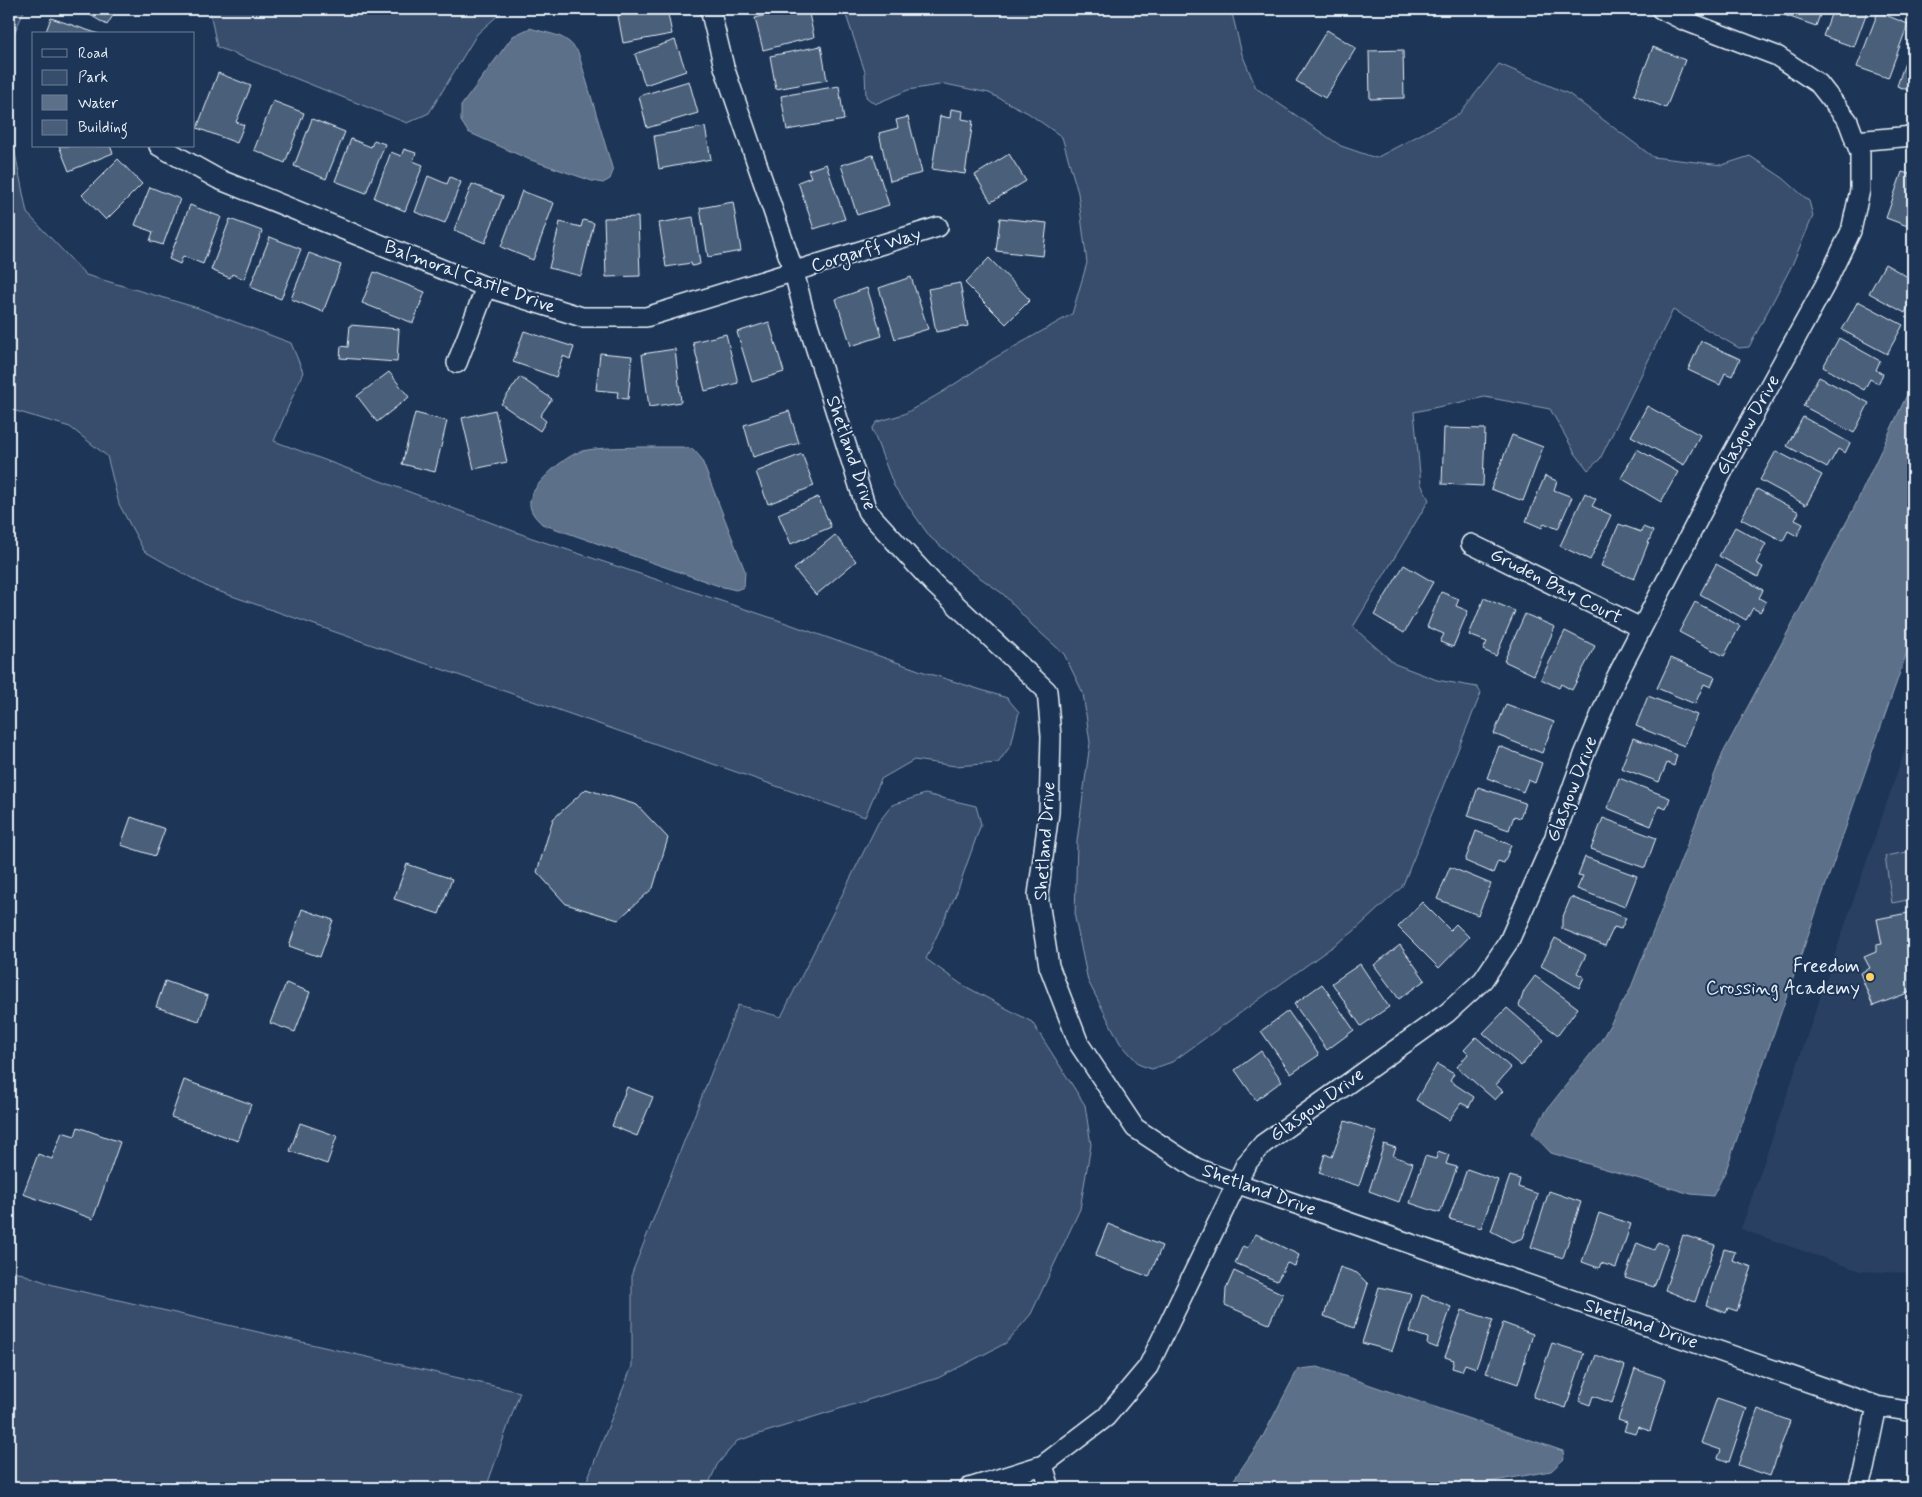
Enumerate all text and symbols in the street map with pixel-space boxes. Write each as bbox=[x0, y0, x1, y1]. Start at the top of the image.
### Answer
legend bbox=[32, 32, 195, 148]
text: Road bbox=[78, 44, 108, 64]
text: Park bbox=[78, 68, 108, 88]
text: Water bbox=[78, 94, 118, 114]
text: Building bbox=[78, 118, 128, 139]
street label: Corgarff Way bbox=[808, 221, 925, 280]
street label: Balmoral Castle Drive bbox=[381, 234, 559, 320]
street label: Glasgow Drive bbox=[1710, 370, 1787, 480]
street label: Shetland Drive bbox=[820, 392, 882, 514]
street label: Gruden Bay Court bbox=[1486, 542, 1626, 630]
street label: Glasgow Drive bbox=[1540, 733, 1605, 846]
street label: Shetland Drive bbox=[1028, 781, 1062, 901]
place label: Freedom Crossing Academy bbox=[1706, 954, 1860, 1002]
marker: Freedom Crossing Academy bbox=[1864, 971, 1876, 983]
street label: Glasgow Drive bbox=[1265, 1062, 1370, 1149]
street label: Shetland Drive bbox=[1199, 1158, 1319, 1222]
street label: Shetland Drive bbox=[1580, 1293, 1702, 1355]

